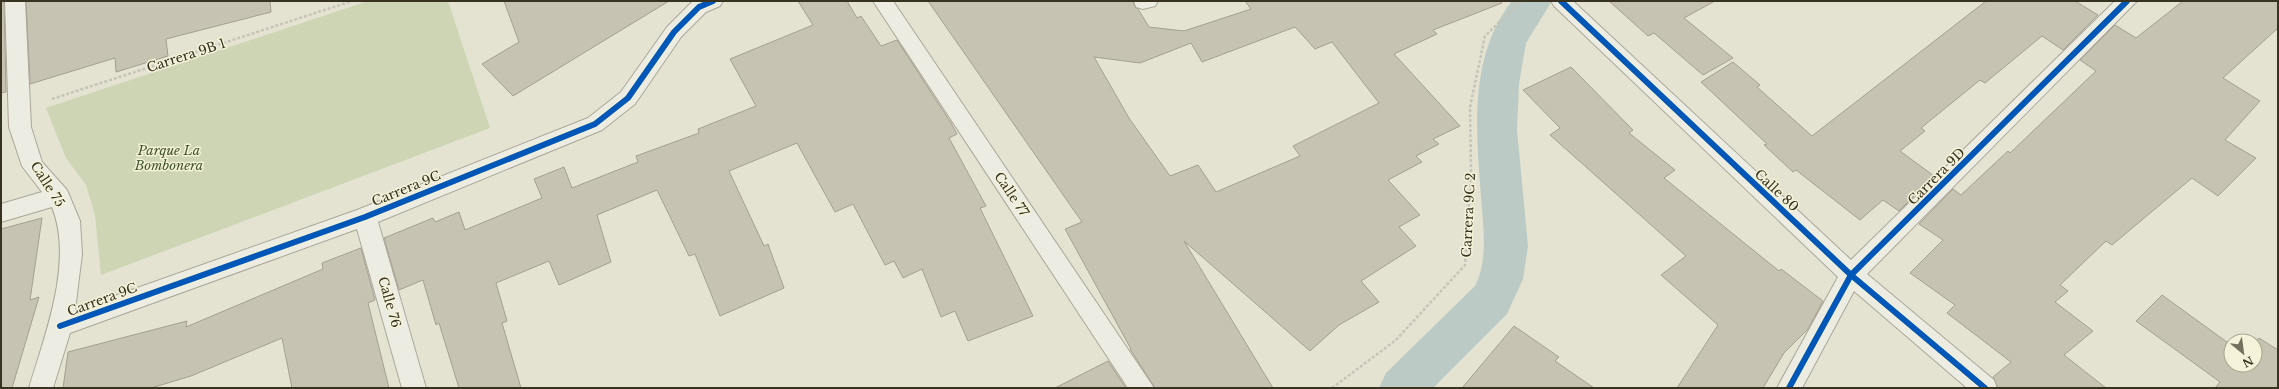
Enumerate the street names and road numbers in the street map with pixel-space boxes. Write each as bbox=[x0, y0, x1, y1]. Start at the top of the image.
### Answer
street label: Carrera 9B 1 bbox=[144, 35, 228, 76]
street label: Carrera 9D bbox=[1904, 144, 1969, 209]
street label: Calle 75 bbox=[27, 158, 69, 210]
street label: Calle 80 bbox=[1751, 166, 1802, 215]
street label: Carrera 9C bbox=[369, 167, 443, 210]
street label: Calle 77 bbox=[990, 169, 1033, 220]
street label: Carrera 9C 2 bbox=[1458, 172, 1479, 258]
street label: Calle 76 bbox=[374, 275, 405, 330]
street label: Carrera 9C bbox=[65, 279, 139, 320]

